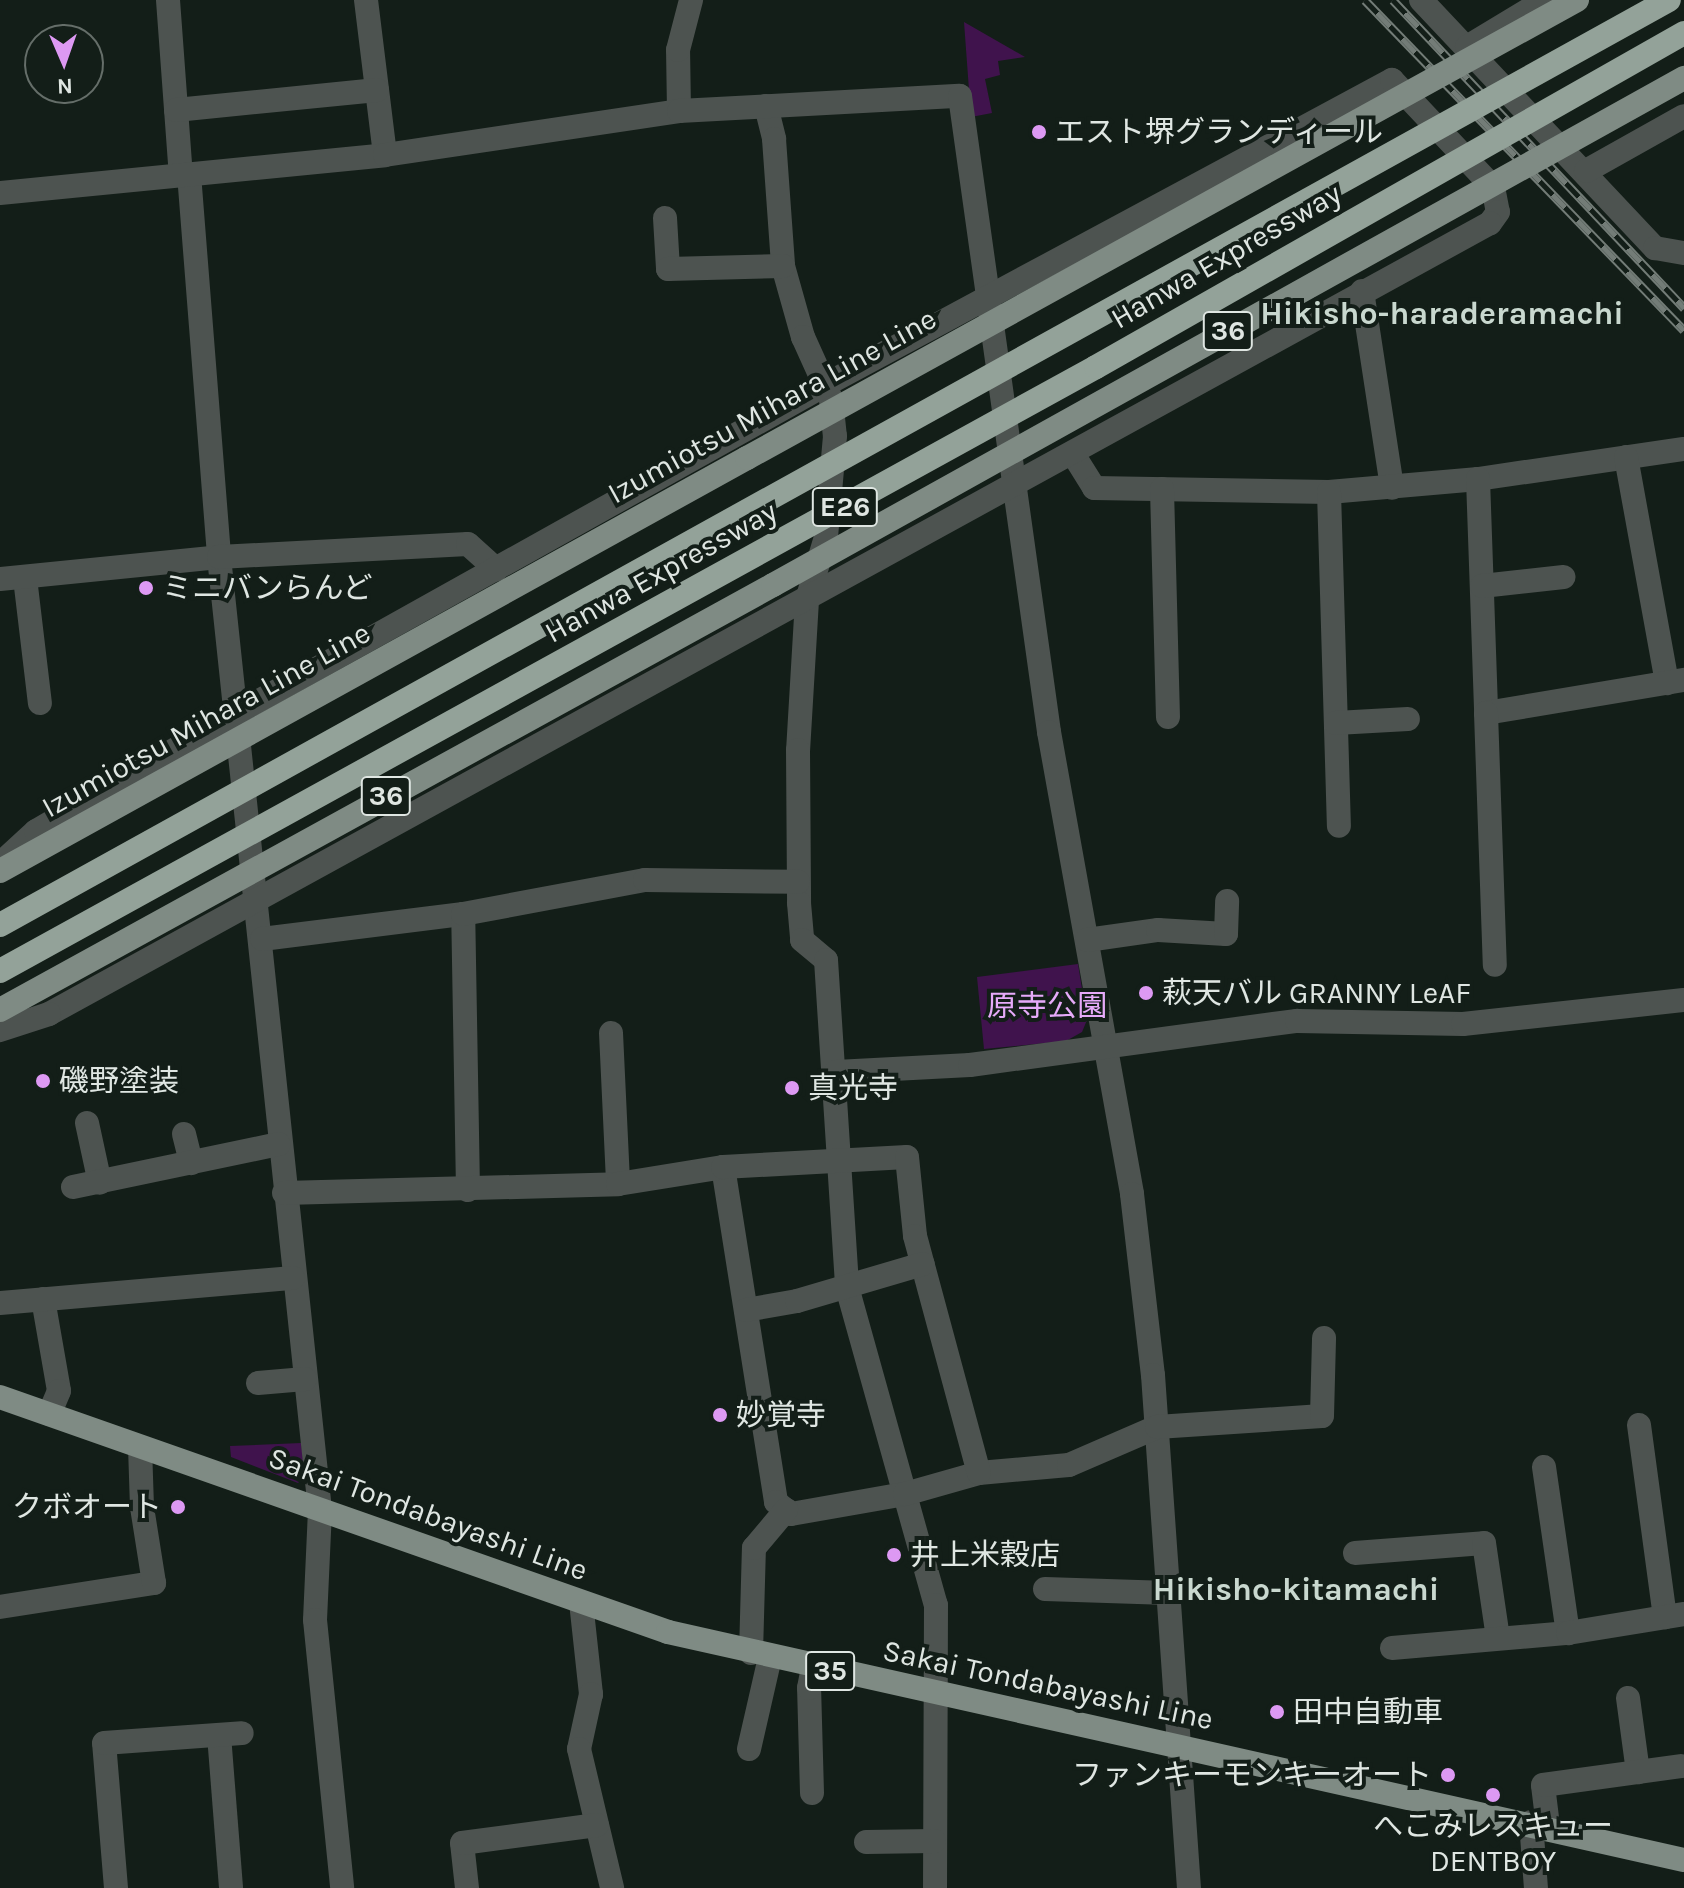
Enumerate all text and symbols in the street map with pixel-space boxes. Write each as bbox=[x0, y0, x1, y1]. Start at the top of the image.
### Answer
north arrow bbox=[24, 24, 104, 104]
text: N bbox=[56, 73, 73, 99]
place label: エスト堺グランディール bbox=[1055, 114, 1385, 150]
marker: エスト堺グランディール bbox=[1030, 123, 1048, 141]
street label: Hanwa Expressway bbox=[1105, 175, 1347, 337]
district label: Hikisho-haraderamachi bbox=[1260, 295, 1624, 333]
street label: Izumiotsu Mihara Line Line bbox=[601, 301, 943, 511]
road number: 36 bbox=[1202, 307, 1254, 355]
road number: E26 bbox=[811, 483, 879, 531]
street label: Hanwa Expressway bbox=[539, 493, 783, 651]
place label: ミニバンらんど bbox=[162, 570, 372, 606]
marker: ミニバンらんど bbox=[137, 579, 155, 597]
street label: Izumiotsu Mihara Line Line bbox=[35, 615, 377, 825]
road number: 36 bbox=[360, 772, 412, 820]
place label: 萩天バル GRANNY LeAF bbox=[1162, 975, 1471, 1011]
marker: 萩天バル GRANNY LeAF bbox=[1137, 984, 1155, 1002]
park label: 原寺公園 bbox=[987, 988, 1107, 1024]
place label: 磯野塗装 bbox=[59, 1063, 179, 1099]
place label: 真光寺 bbox=[808, 1070, 898, 1106]
marker: 磯野塗装 bbox=[34, 1072, 52, 1090]
marker: 真光寺 bbox=[783, 1079, 801, 1097]
place label: 妙覚寺 bbox=[736, 1397, 826, 1433]
marker: 妙覚寺 bbox=[711, 1406, 729, 1424]
street label: Sakai Tondabayashi Line bbox=[264, 1439, 592, 1589]
place label: クボオート bbox=[12, 1489, 162, 1525]
marker: クボオート bbox=[169, 1498, 187, 1516]
place label: 井上米穀店 bbox=[910, 1537, 1060, 1573]
marker: 井上米穀店 bbox=[885, 1546, 903, 1564]
district label: Hikisho-kitamachi bbox=[1153, 1571, 1439, 1609]
street label: Sakai Tondabayashi Line bbox=[880, 1632, 1216, 1738]
road number: 35 bbox=[804, 1647, 856, 1695]
place label: 田中自動車 bbox=[1293, 1694, 1443, 1730]
marker: 田中自動車 bbox=[1268, 1703, 1286, 1721]
place label: ファンキーモンキーオート bbox=[1072, 1757, 1432, 1793]
marker: ファンキーモンキーオート bbox=[1439, 1766, 1457, 1784]
marker: へこみレスキュー DENTBOY bbox=[1484, 1786, 1502, 1804]
place label: へこみレスキュー DENTBOY bbox=[1373, 1808, 1613, 1878]

